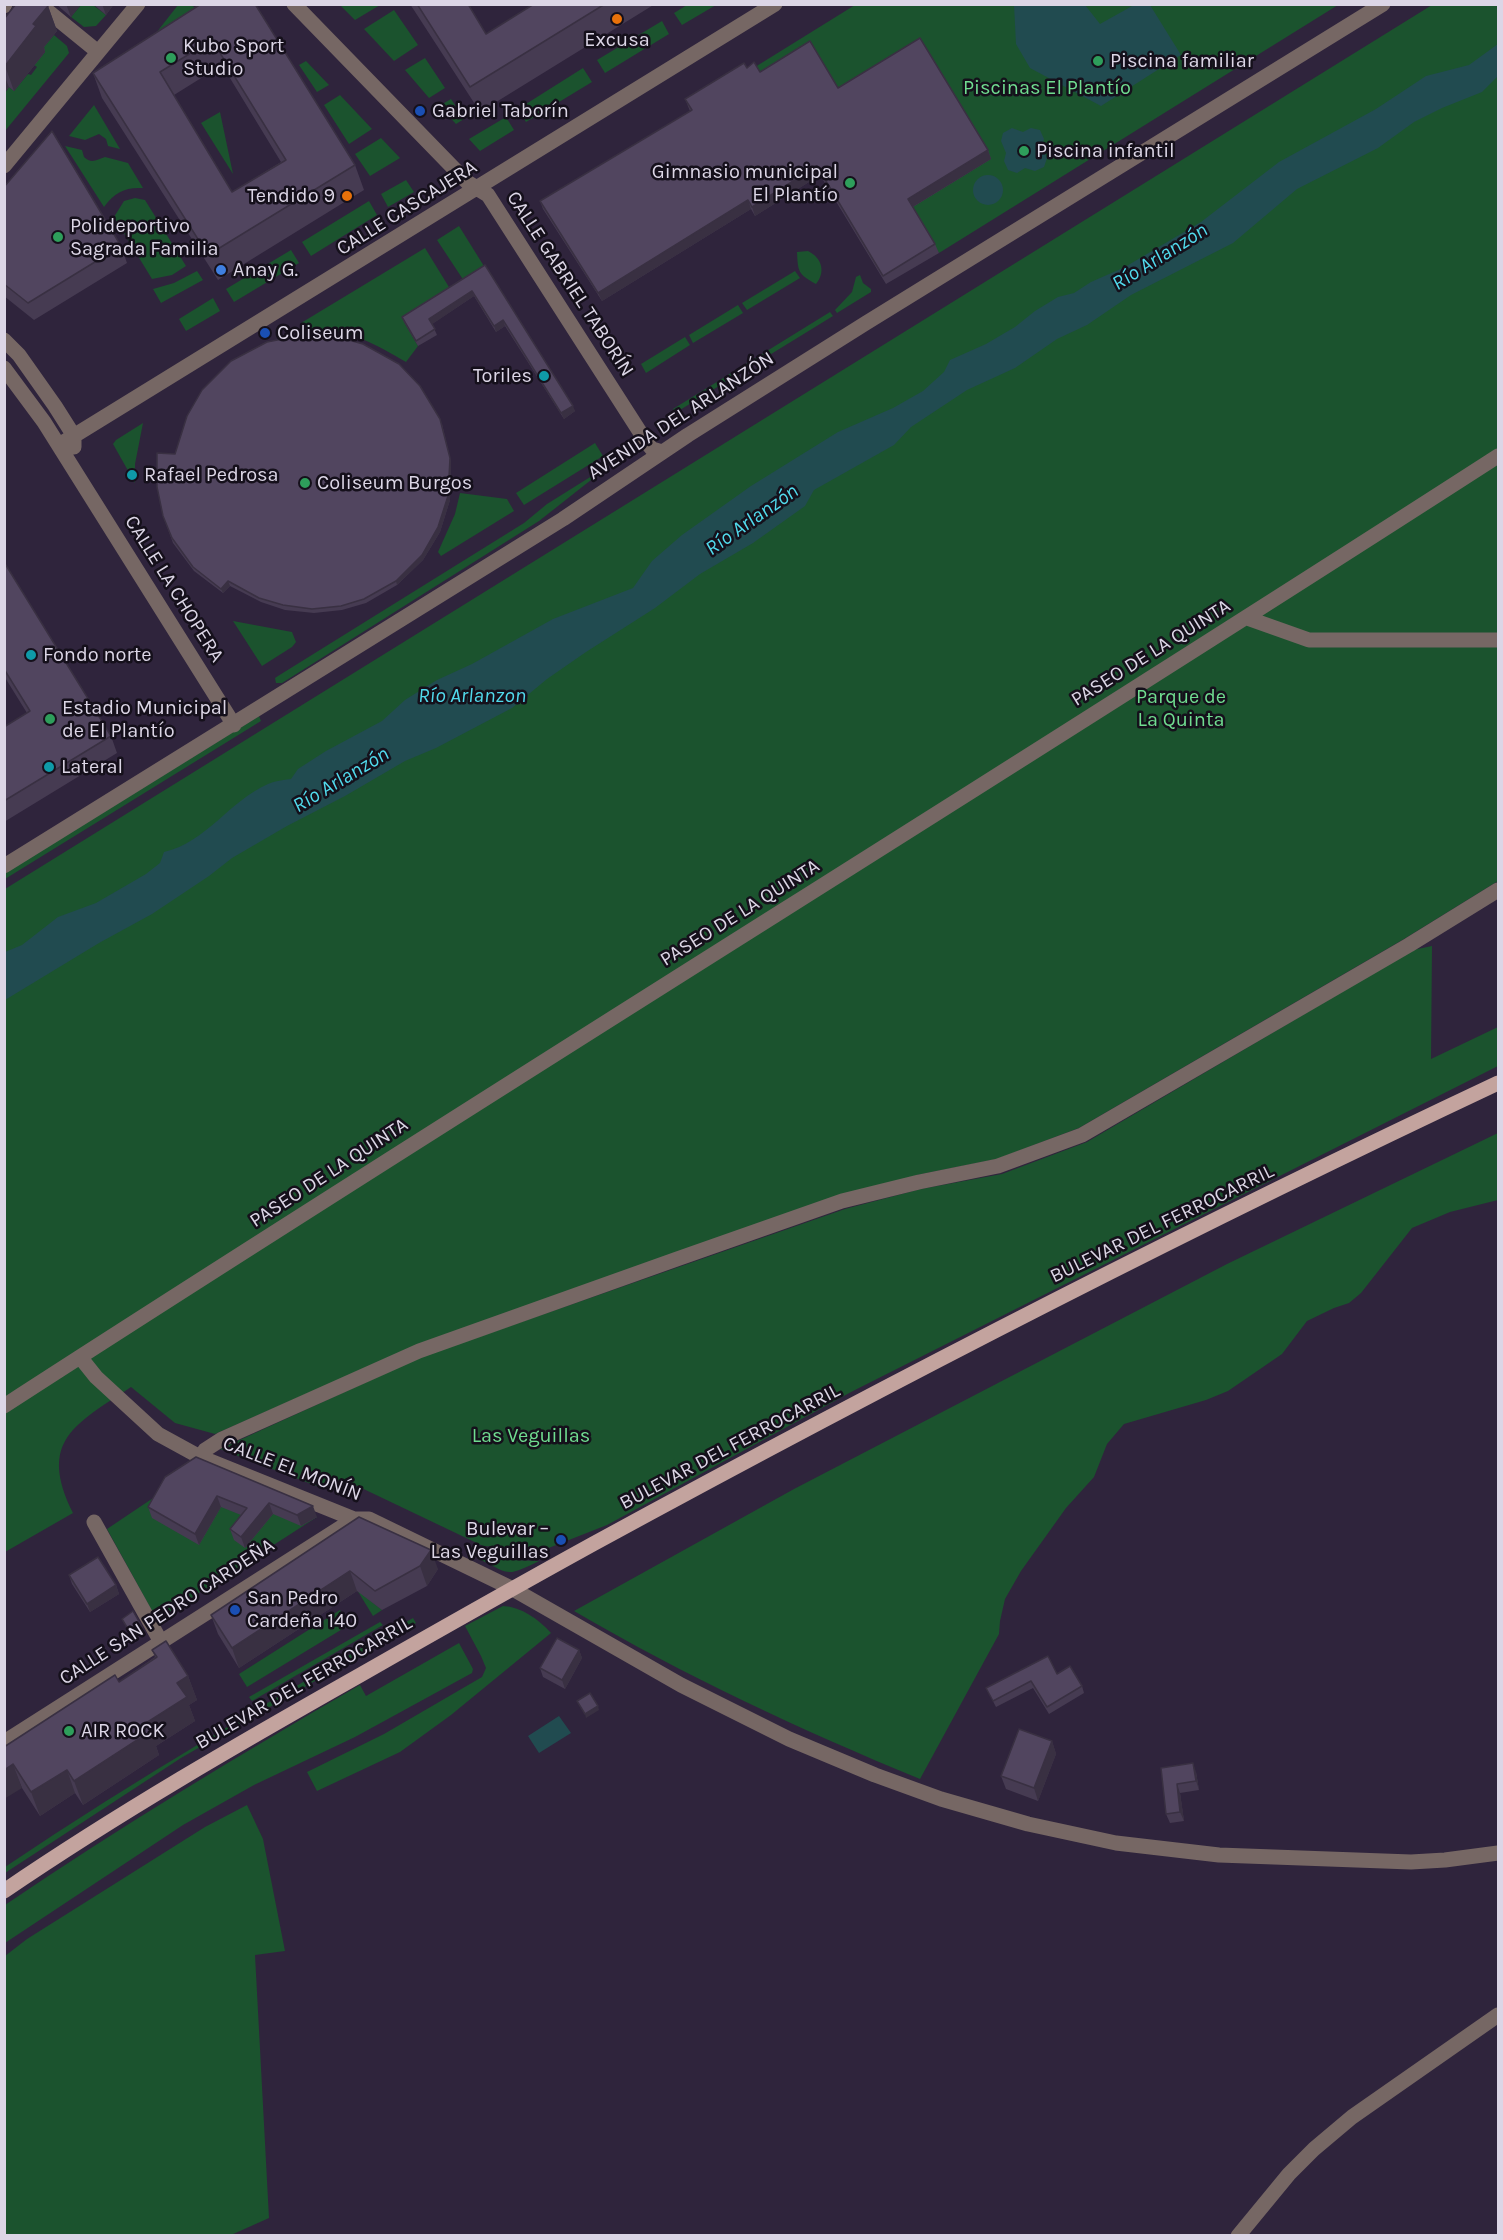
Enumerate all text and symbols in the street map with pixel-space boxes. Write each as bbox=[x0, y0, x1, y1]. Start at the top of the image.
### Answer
marker: Excusa bbox=[610, 12, 624, 26]
place label: Excusa bbox=[584, 28, 650, 52]
place label: Kubo Sport Studio bbox=[183, 34, 284, 81]
place label: Piscina familiar bbox=[1110, 49, 1254, 73]
marker: Kubo Sport Studio bbox=[164, 51, 178, 65]
marker: Piscina familiar bbox=[1091, 54, 1105, 68]
park label: Piscinas El Plantío bbox=[963, 76, 1131, 100]
place label: Gabriel Taborín bbox=[432, 99, 569, 123]
marker: Gabriel Taborín bbox=[413, 104, 427, 118]
place label: Piscina infantil bbox=[1036, 139, 1175, 163]
marker: Piscina infantil bbox=[1017, 144, 1031, 158]
street label: CALLE CASCAJERA bbox=[332, 155, 482, 261]
place label: Gimnasio municipal El Plantío bbox=[652, 160, 838, 207]
marker: Gimnasio municipal El Plantío bbox=[843, 176, 857, 190]
place label: Tendido 9 bbox=[247, 184, 335, 208]
street label: CALLE GABRIEL TABORÍN bbox=[501, 187, 639, 381]
marker: Tendido 9 bbox=[340, 189, 354, 203]
place label: Polideportivo Sagrada Familia bbox=[70, 214, 218, 261]
water label: Río Arlanzón bbox=[1108, 218, 1212, 296]
marker: Polideportivo Sagrada Familia bbox=[51, 230, 65, 244]
place label: Anay G. bbox=[233, 258, 298, 282]
marker: Anay G. bbox=[214, 263, 228, 277]
place label: Coliseum bbox=[277, 321, 363, 345]
marker: Coliseum bbox=[258, 326, 272, 340]
street label: AVENIDA DEL ARLANZÓN bbox=[583, 347, 779, 485]
place label: Toriles bbox=[473, 364, 532, 388]
marker: Toriles bbox=[537, 369, 551, 383]
place label: Rafael Pedrosa bbox=[144, 463, 279, 487]
marker: Rafael Pedrosa bbox=[125, 468, 139, 482]
place label: Coliseum Burgos bbox=[317, 471, 472, 495]
marker: Coliseum Burgos bbox=[298, 476, 312, 490]
water label: Río Arlanzón bbox=[701, 479, 803, 561]
street label: CALLE LA CHOPERA bbox=[119, 511, 229, 667]
street label: PASEO DE LA QUINTA bbox=[1067, 594, 1235, 712]
place label: Fondo norte bbox=[43, 643, 151, 667]
marker: Fondo norte bbox=[24, 648, 38, 662]
water label: Río Arlanzon bbox=[418, 683, 526, 709]
park label: Parque de La Quinta bbox=[1136, 685, 1226, 732]
place label: Estadio Municipal de El Plantío bbox=[62, 696, 227, 743]
marker: Estadio Municipal de El Plantío bbox=[43, 712, 57, 726]
water label: Río Arlanzón bbox=[288, 741, 394, 819]
place label: Lateral bbox=[61, 755, 123, 779]
marker: Lateral bbox=[42, 760, 56, 774]
street label: PASEO DE LA QUINTA bbox=[656, 854, 824, 972]
street label: PASEO DE LA QUINTA bbox=[245, 1113, 413, 1233]
street label: BULEVAR DEL FERROCARRIL bbox=[1046, 1159, 1278, 1289]
street label: BULEVAR DEL FERROCARRIL bbox=[616, 1379, 844, 1515]
park label: Las Veguillas bbox=[472, 1424, 590, 1448]
street label: CALLE EL MONÍN bbox=[219, 1432, 365, 1506]
place label: Bulevar – Las Veguillas bbox=[430, 1517, 549, 1564]
street label: CALLE SAN PEDRO CARDEÑA bbox=[55, 1533, 279, 1691]
marker: Bulevar – Las Veguillas bbox=[554, 1533, 568, 1547]
place label: San Pedro Cardeña 140 bbox=[247, 1586, 357, 1633]
marker: San Pedro Cardeña 140 bbox=[228, 1603, 242, 1617]
street label: BULEVAR DEL FERROCARRIL bbox=[191, 1611, 417, 1755]
place label: AIR ROCK bbox=[81, 1719, 165, 1743]
marker: AIR ROCK bbox=[62, 1724, 76, 1738]

